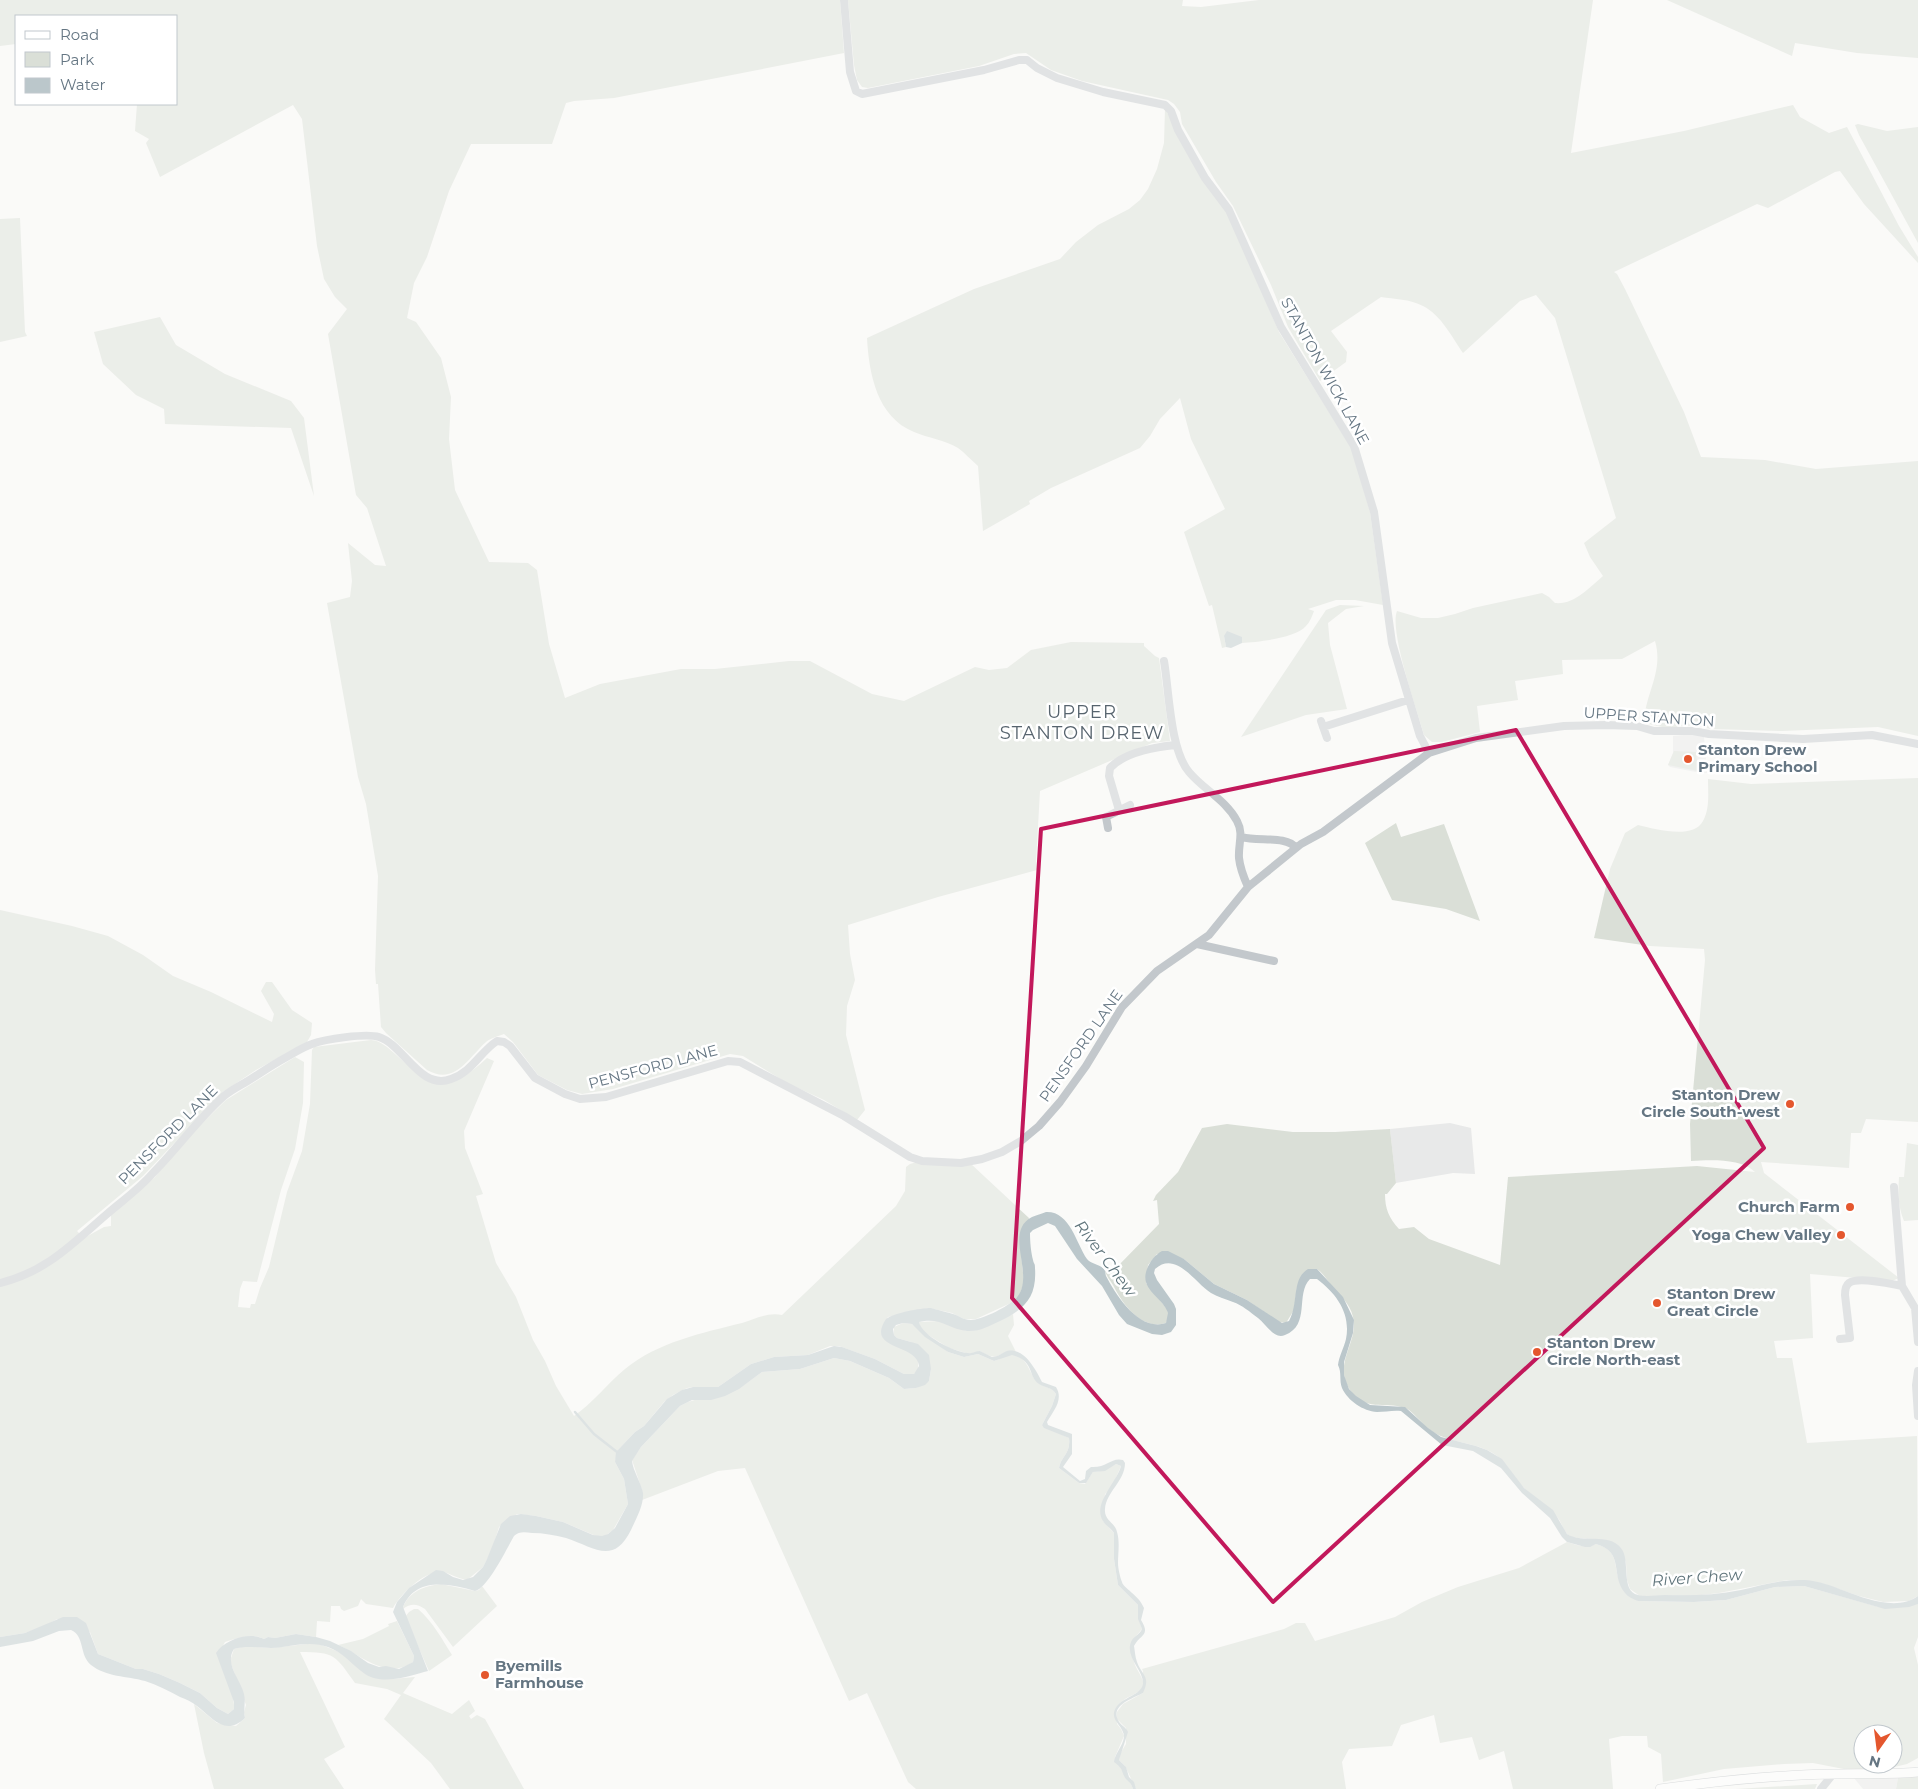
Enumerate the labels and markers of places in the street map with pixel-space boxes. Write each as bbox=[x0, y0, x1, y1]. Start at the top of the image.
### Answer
place label: Stanton Drew Primary School bbox=[1698, 740, 1817, 776]
marker: Stanton Drew Primary School bbox=[1682, 753, 1694, 765]
place label: Stanton Drew Circle South-west bbox=[1641, 1085, 1781, 1121]
marker: Stanton Drew Circle South-west bbox=[1784, 1098, 1796, 1110]
place label: Church Farm bbox=[1738, 1197, 1840, 1216]
marker: Church Farm bbox=[1844, 1201, 1856, 1213]
place label: Yoga Chew Valley bbox=[1691, 1225, 1832, 1244]
marker: Yoga Chew Valley bbox=[1835, 1229, 1847, 1241]
place label: Stanton Drew Great Circle bbox=[1667, 1284, 1776, 1320]
marker: Stanton Drew Great Circle bbox=[1651, 1297, 1663, 1309]
place label: Stanton Drew Circle North-east bbox=[1547, 1333, 1681, 1369]
marker: Stanton Drew Circle North-east bbox=[1531, 1346, 1543, 1358]
place label: Byemills Farmhouse bbox=[495, 1656, 584, 1692]
marker: Byemills Farmhouse bbox=[479, 1669, 491, 1681]

